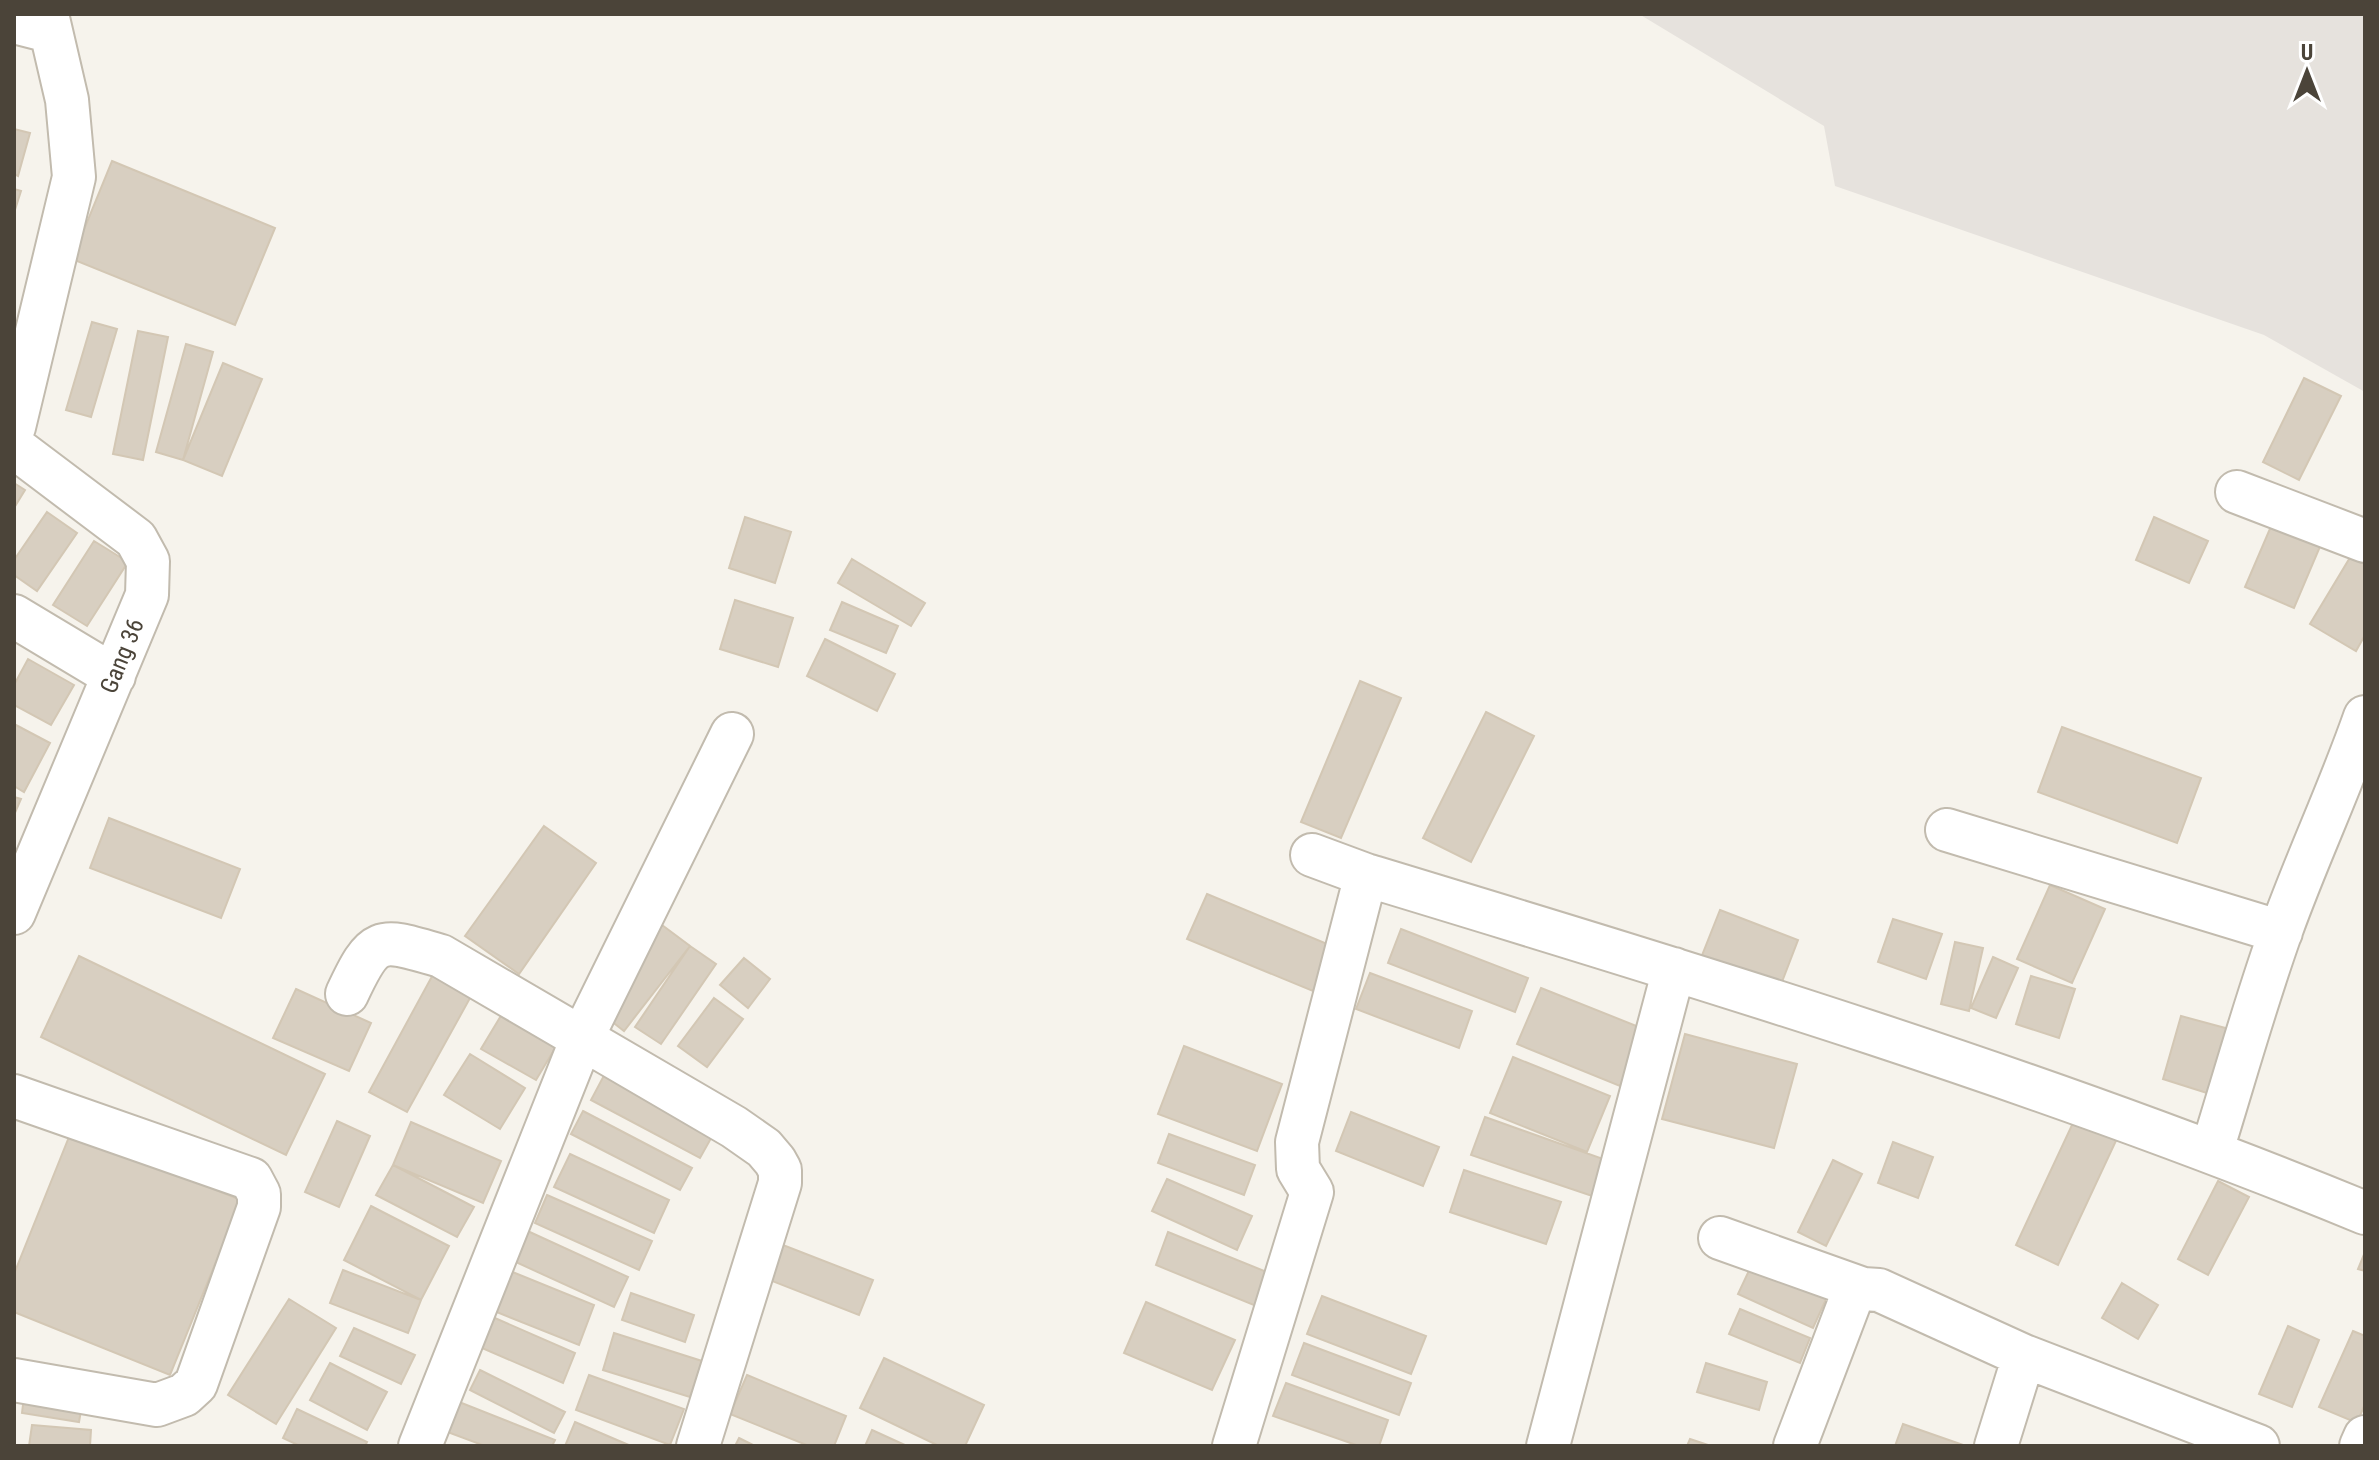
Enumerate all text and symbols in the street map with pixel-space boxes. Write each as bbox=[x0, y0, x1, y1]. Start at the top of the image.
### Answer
north arrow bbox=[2267, 32, 2347, 112]
text: U bbox=[2301, 40, 2313, 65]
street label: Gang 36 bbox=[94, 614, 150, 698]

